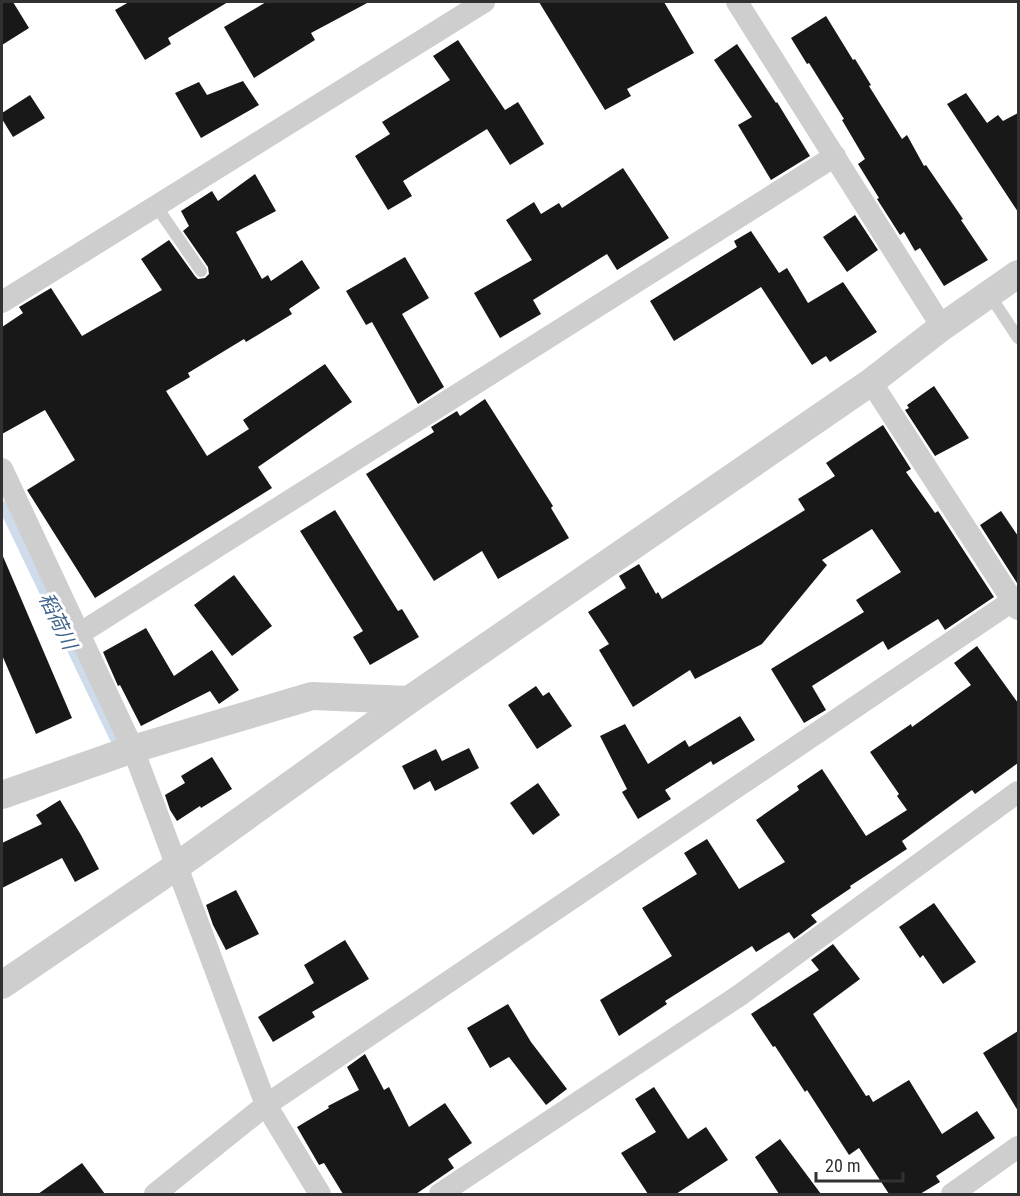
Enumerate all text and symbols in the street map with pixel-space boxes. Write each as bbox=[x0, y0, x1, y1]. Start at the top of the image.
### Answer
water label: 稻荷川 bbox=[34, 589, 83, 655]
scale bar bbox=[816, 1145, 903, 1183]
text: 20 m bbox=[825, 1155, 860, 1176]

